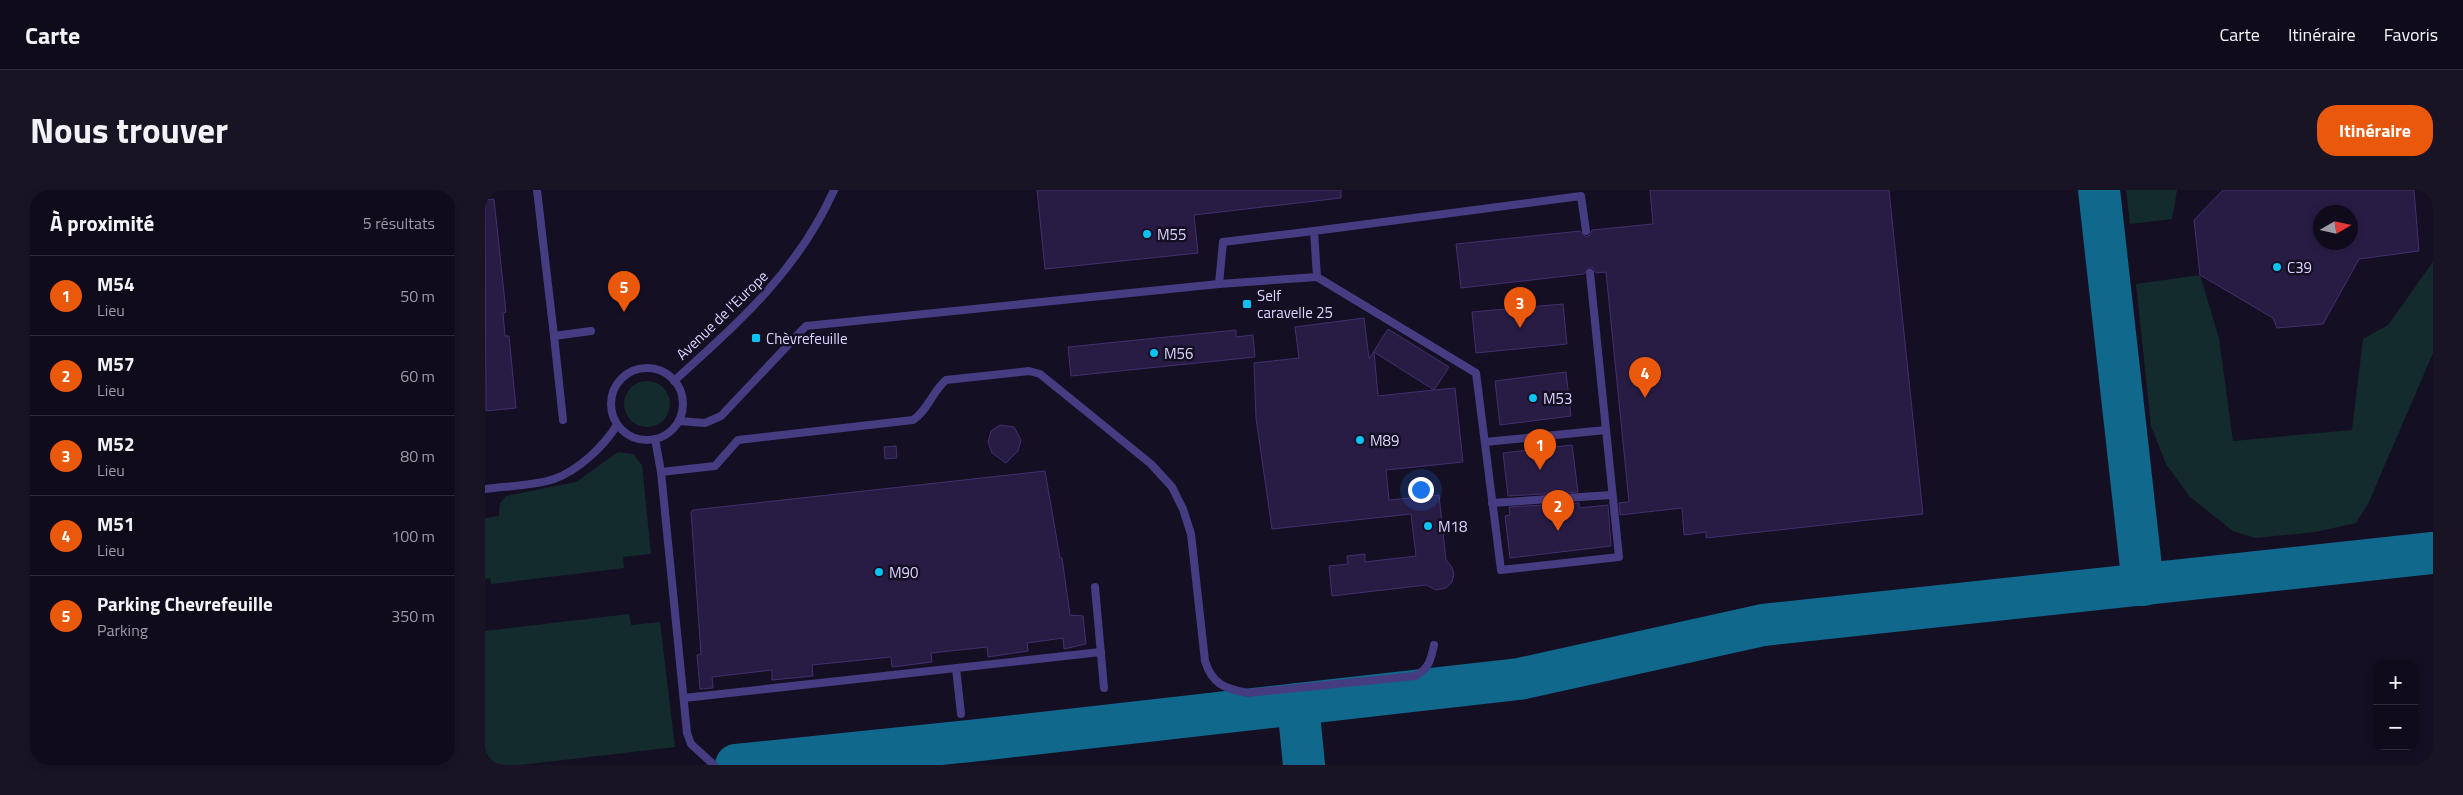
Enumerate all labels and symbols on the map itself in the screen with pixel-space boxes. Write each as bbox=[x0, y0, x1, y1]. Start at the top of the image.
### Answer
north arrow bbox=[2313, 205, 2358, 250]
place label: M55 bbox=[1157, 223, 1186, 246]
marker: M55 bbox=[1141, 228, 1153, 240]
place label: C39 bbox=[2287, 256, 2312, 279]
marker: C39 bbox=[2271, 261, 2283, 273]
street label: Avenue de l'Europe bbox=[671, 265, 773, 365]
pin: 5 bbox=[608, 271, 640, 312]
place label: Self caravelle 25 bbox=[1257, 284, 1333, 324]
pin: 3 bbox=[1504, 287, 1536, 328]
marker: Self caravelle 25 bbox=[1241, 298, 1253, 310]
place label: Chèvrefeuille bbox=[766, 327, 848, 350]
marker: Chèvrefeuille bbox=[750, 332, 762, 344]
place label: M56 bbox=[1164, 342, 1193, 365]
marker: M56 bbox=[1148, 347, 1160, 359]
pin: 4 bbox=[1629, 357, 1661, 398]
place label: M53 bbox=[1543, 387, 1572, 410]
marker: M53 bbox=[1527, 392, 1539, 404]
place label: M89 bbox=[1370, 429, 1399, 452]
pin: 1 bbox=[1524, 429, 1556, 470]
marker: M89 bbox=[1354, 434, 1366, 446]
your location bbox=[1408, 477, 1434, 503]
pin: 2 bbox=[1542, 490, 1574, 531]
place label: M18 bbox=[1438, 515, 1467, 538]
marker: M18 bbox=[1422, 520, 1434, 532]
place label: M90 bbox=[889, 561, 918, 584]
marker: M90 bbox=[873, 566, 885, 578]

